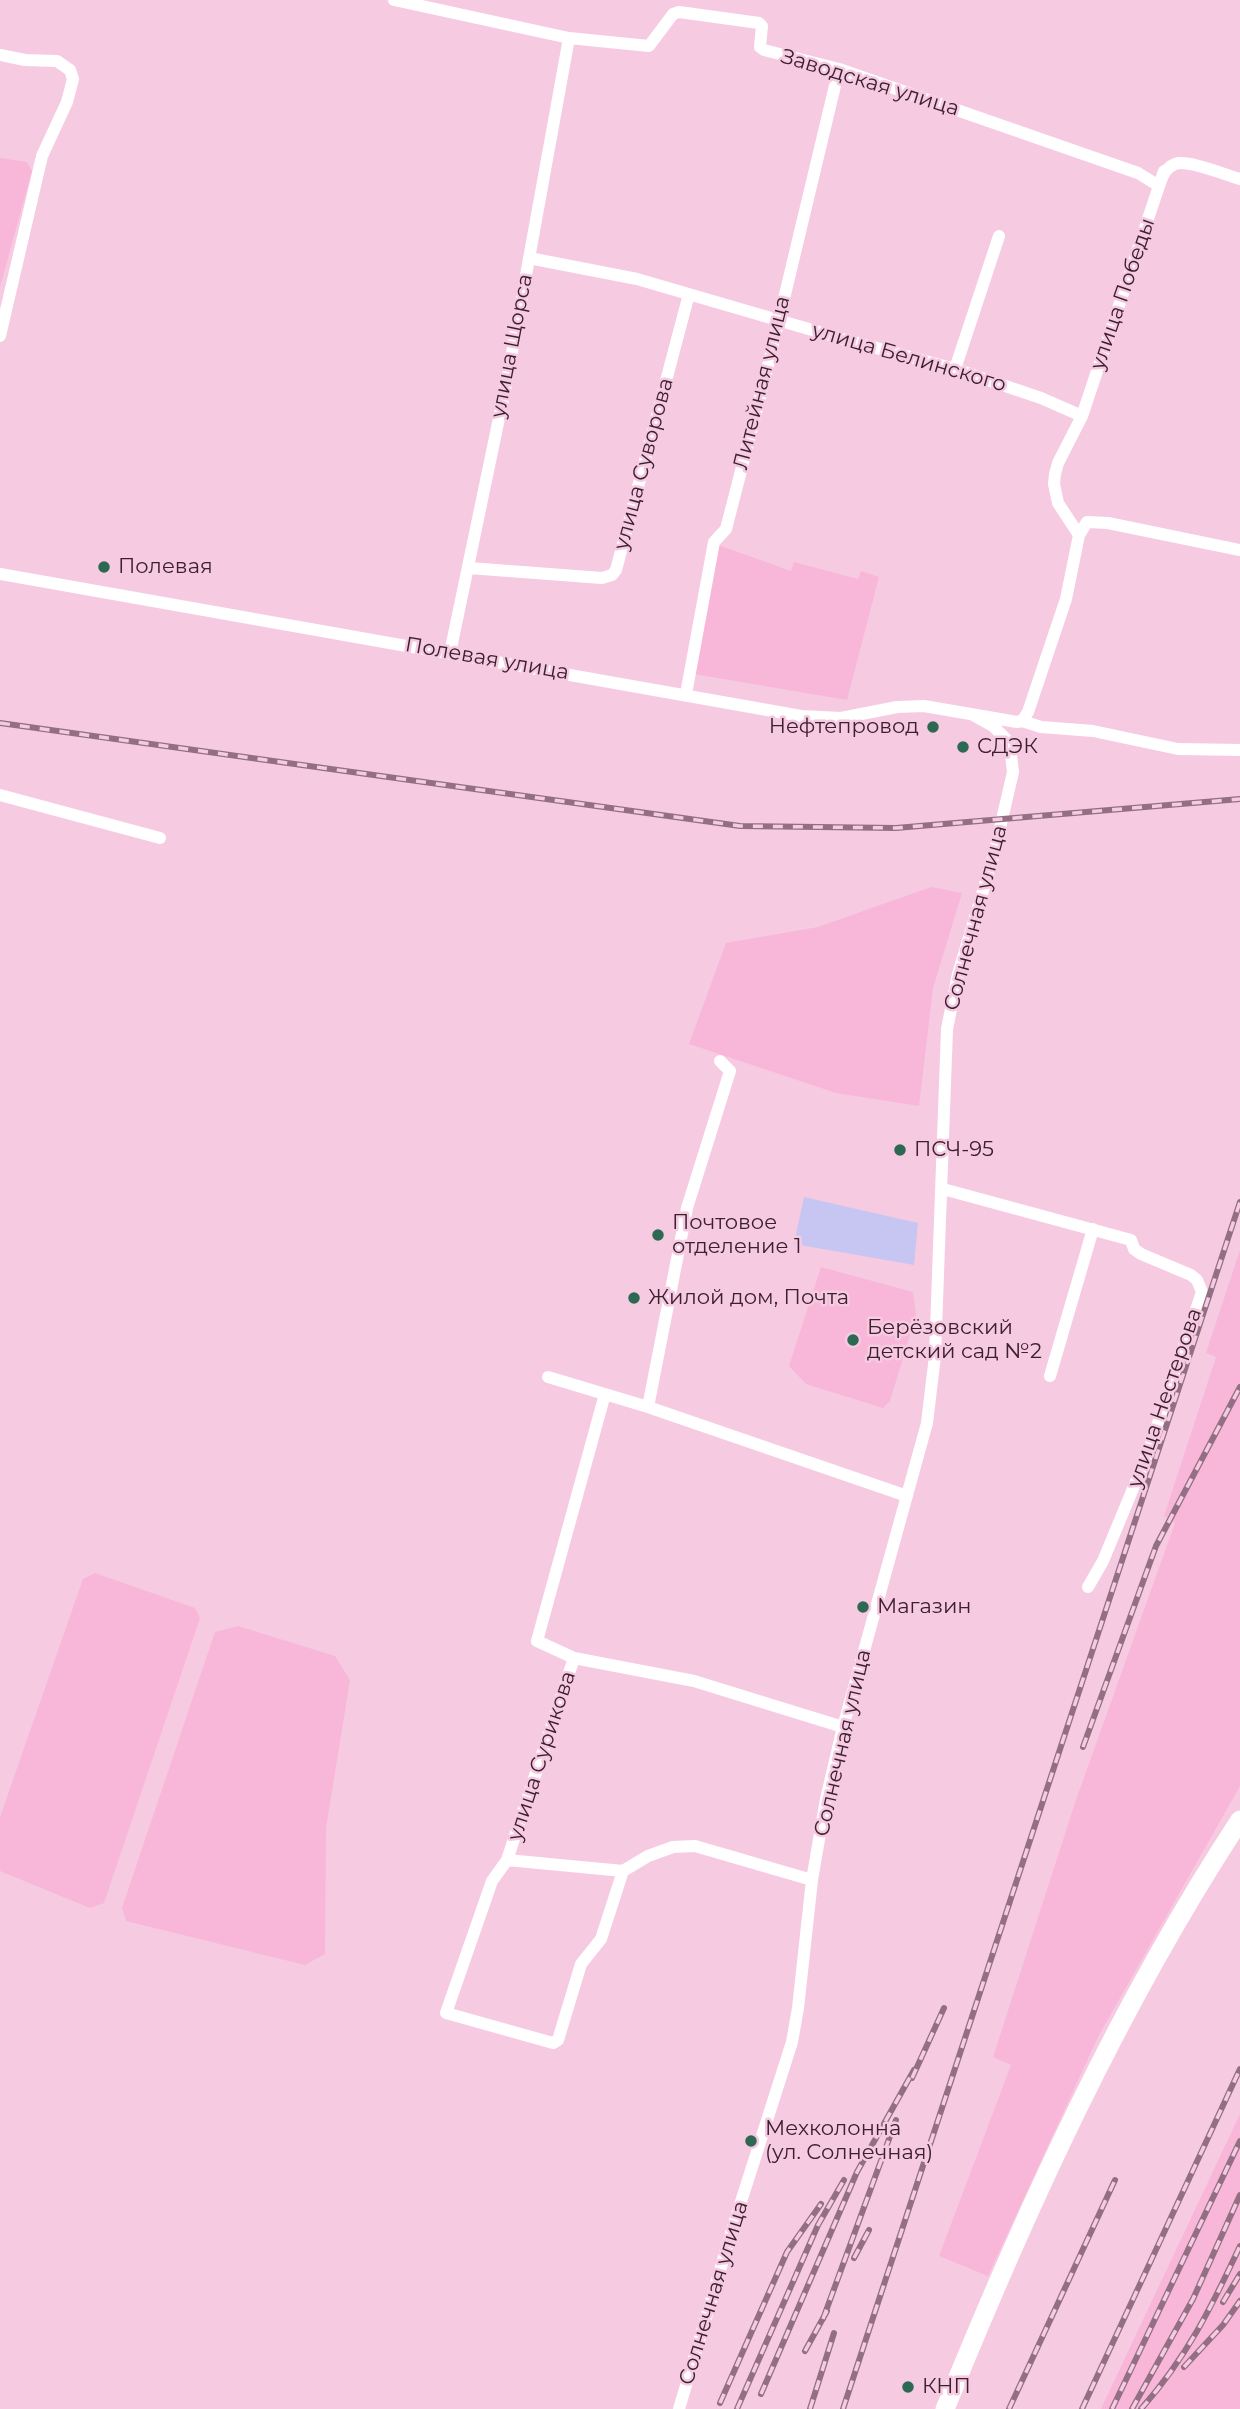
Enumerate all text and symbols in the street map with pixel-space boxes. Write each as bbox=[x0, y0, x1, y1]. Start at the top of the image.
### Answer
street label: Заводская улица bbox=[778, 44, 962, 122]
street label: улица Победы bbox=[1085, 215, 1161, 373]
street label: улица Щорса bbox=[486, 272, 538, 420]
street label: Литейная улица bbox=[728, 294, 796, 472]
street label: улица Белинского bbox=[809, 318, 1009, 398]
street label: улица Суворова bbox=[609, 375, 679, 553]
place label: Полевая bbox=[118, 554, 213, 580]
marker: Полевая bbox=[96, 559, 112, 575]
street label: Полевая улица bbox=[403, 632, 571, 686]
place label: Нефтепровод bbox=[769, 714, 919, 740]
marker: Нефтепровод bbox=[925, 719, 941, 735]
place label: СДЭК bbox=[977, 734, 1038, 760]
marker: СДЭК bbox=[955, 739, 971, 755]
street label: Солнечная улица bbox=[939, 822, 1013, 1014]
place label: ПСЧ-95 bbox=[914, 1137, 994, 1163]
marker: ПСЧ-95 bbox=[892, 1142, 908, 1158]
place label: Почтовое отделение 1 bbox=[672, 1210, 802, 1260]
marker: Почтовое отделение 1 bbox=[650, 1227, 666, 1243]
place label: Жилой дом, Почта bbox=[648, 1285, 849, 1311]
marker: Жилой дом, Почта bbox=[626, 1290, 642, 1306]
street label: улица Нестерова bbox=[1122, 1305, 1208, 1491]
place label: Берёзовский детский сад №2 bbox=[867, 1315, 1042, 1365]
marker: Берёзовский детский сад №2 bbox=[845, 1332, 861, 1348]
place label: Магазин bbox=[877, 1594, 972, 1620]
marker: Магазин bbox=[855, 1599, 871, 1615]
street label: Солнечная улица bbox=[809, 1647, 877, 1839]
street label: улица Сурикова bbox=[503, 1668, 581, 1844]
place label: Мехколонна (ул. Солнечная) bbox=[765, 2116, 933, 2166]
marker: Мехколонна (ул. Солнечная) bbox=[743, 2133, 759, 2149]
street label: Солнечная улица bbox=[674, 2198, 754, 2388]
place label: КНП bbox=[922, 2374, 971, 2400]
marker: КНП bbox=[900, 2379, 916, 2395]

